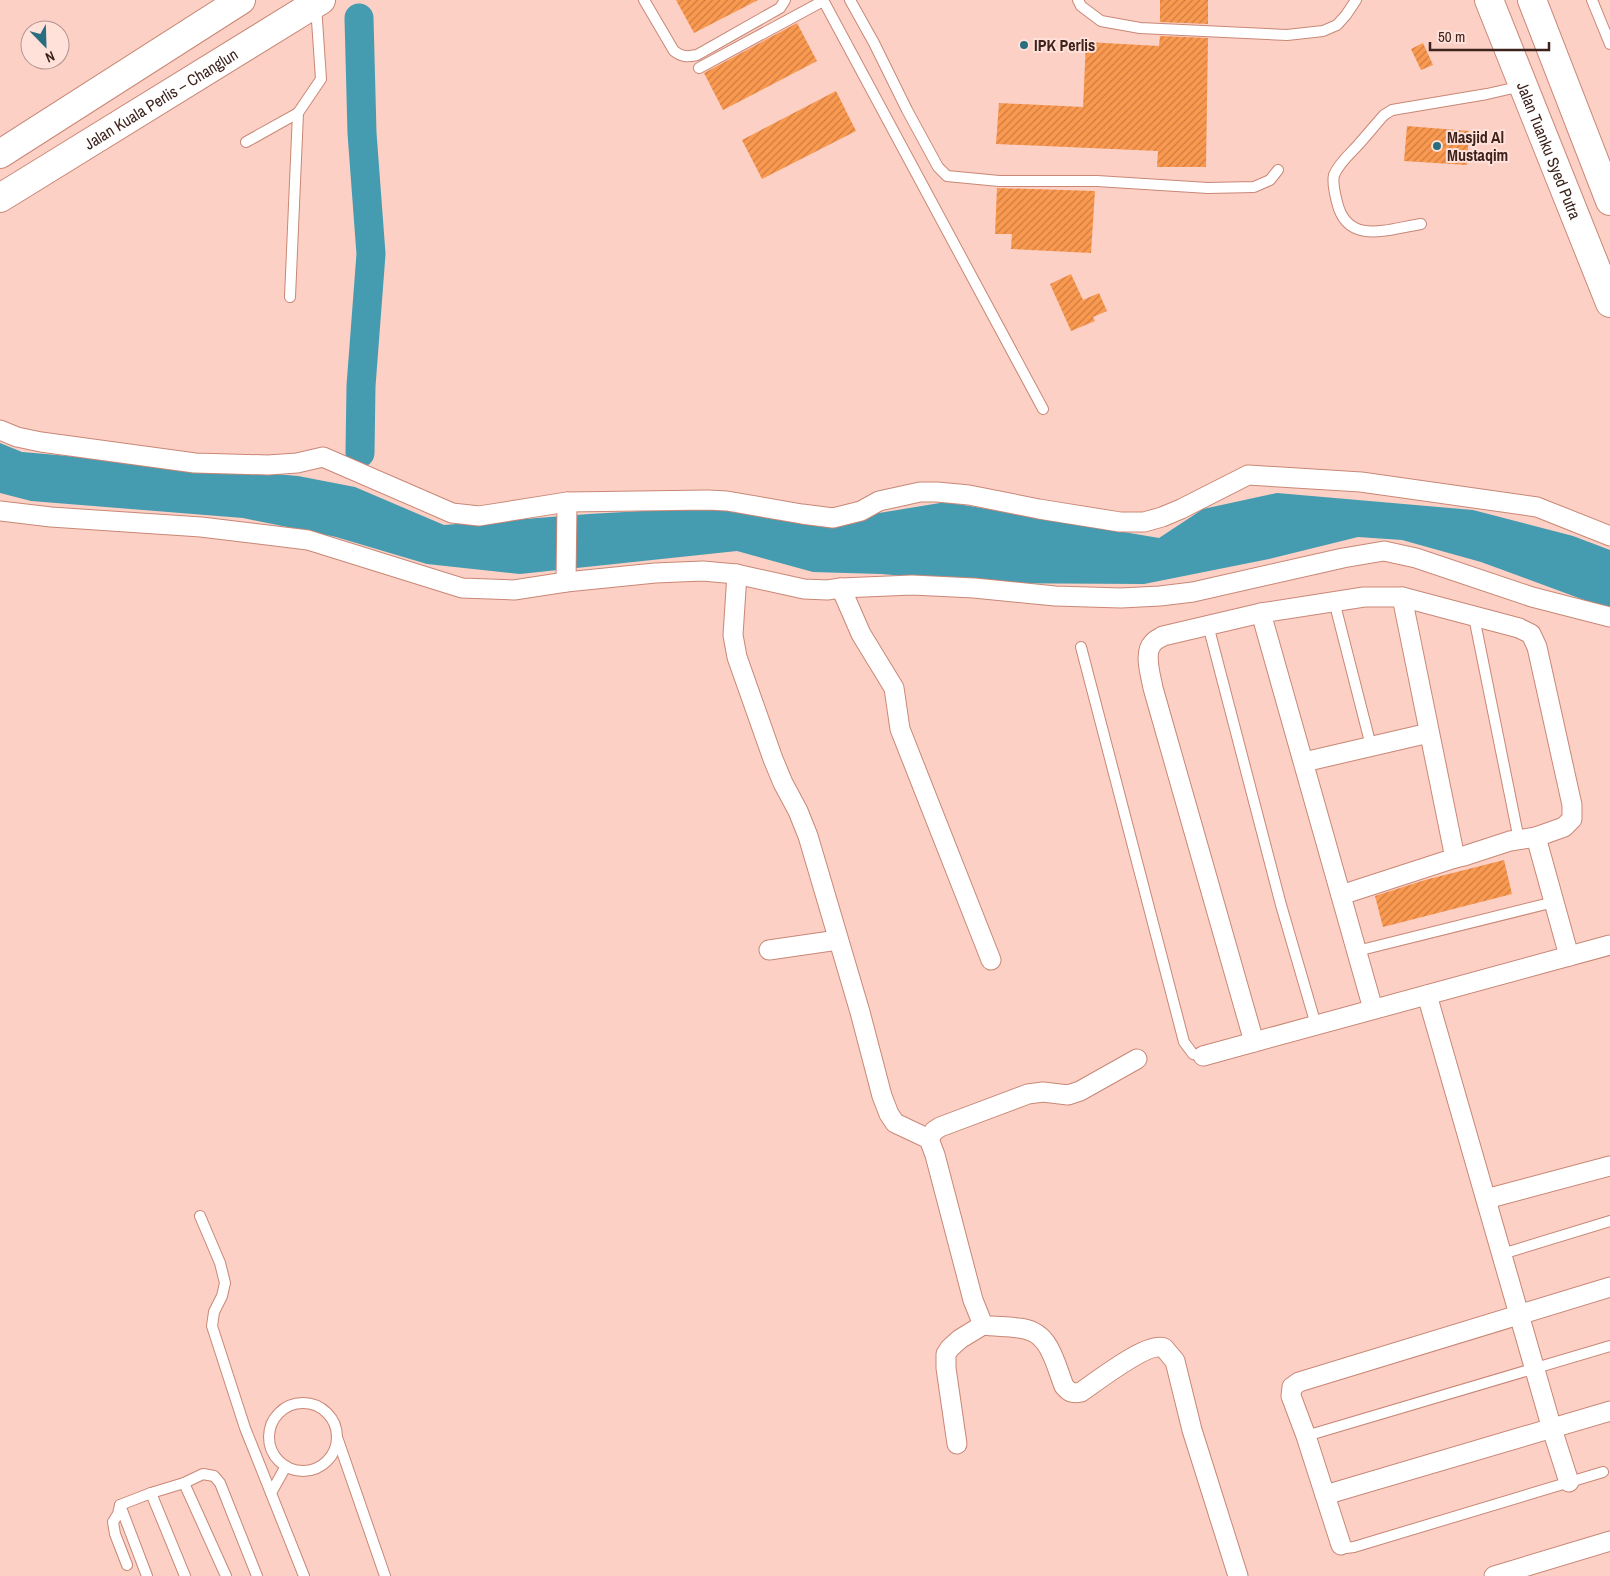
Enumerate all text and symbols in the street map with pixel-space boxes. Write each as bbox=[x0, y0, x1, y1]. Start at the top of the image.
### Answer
north arrow bbox=[20, 20, 70, 70]
scale bar bbox=[1430, 20, 1549, 52]
text: 50 m bbox=[1438, 26, 1465, 47]
place label: IPK Perlis bbox=[1034, 34, 1095, 56]
marker: IPK Perlis bbox=[1018, 39, 1030, 51]
street label: Jalan Kuala Perlis – Changlun bbox=[80, 43, 242, 155]
text: N bbox=[43, 47, 57, 67]
street label: Jalan Tuanku Syed Putra bbox=[1512, 79, 1587, 223]
place label: Masjid Al Mustaqim bbox=[1447, 126, 1508, 166]
marker: Masjid Al Mustaqim bbox=[1431, 140, 1443, 152]

